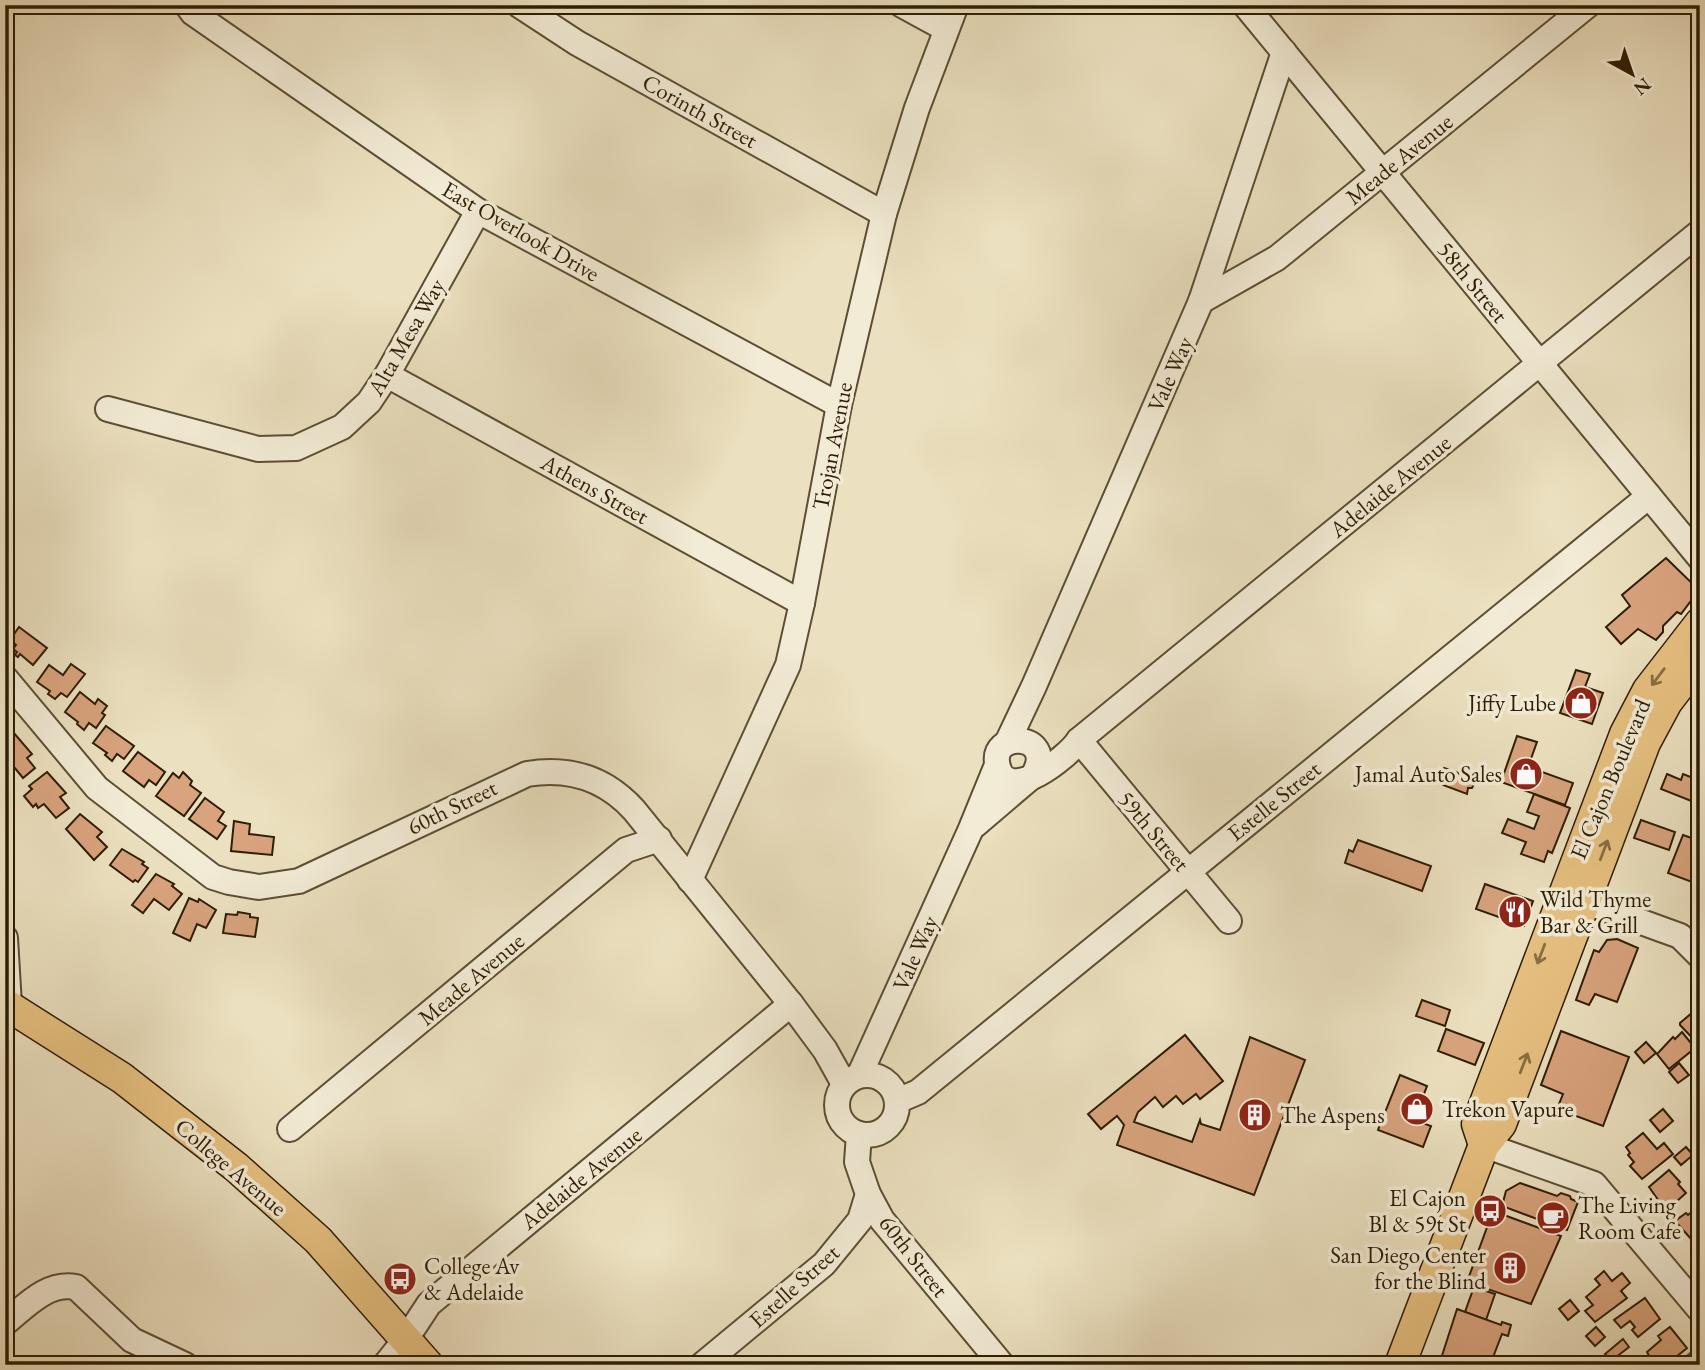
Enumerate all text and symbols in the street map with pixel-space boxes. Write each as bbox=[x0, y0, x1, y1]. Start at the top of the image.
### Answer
north arrow bbox=[1596, 38, 1666, 108]
street label: Corinth Street bbox=[637, 67, 764, 155]
text: N bbox=[1628, 72, 1657, 102]
street label: Meade Avenue bbox=[1339, 107, 1459, 211]
street label: East Overlook Drive bbox=[437, 174, 605, 288]
street label: 58th Street bbox=[1431, 235, 1515, 329]
street label: Alta Mesa Way bbox=[360, 272, 452, 402]
street label: Vale Way bbox=[1140, 331, 1200, 416]
street label: Trojan Avenue bbox=[805, 380, 859, 512]
street label: Adelaide Avenue bbox=[1322, 428, 1457, 545]
street label: Athens Street bbox=[535, 447, 655, 531]
one-way arrow bbox=[1650, 667, 1665, 686]
shop icon: Jiffy Lube bbox=[1562, 684, 1600, 722]
place label: Jiffy Lube bbox=[1466, 688, 1556, 718]
street label: El Cajon Boulevard bbox=[1563, 694, 1657, 864]
street label: Estelle Street bbox=[1221, 754, 1327, 848]
shop icon: Jamal Auto Sales bbox=[1507, 755, 1545, 793]
place label: Jamal Auto Sales bbox=[1353, 759, 1502, 789]
street label: 60th Street bbox=[402, 772, 503, 842]
street label: 59th Street bbox=[1112, 784, 1197, 878]
one-way arrow bbox=[1599, 839, 1612, 861]
place label: Wild Thyme Bar & Grill bbox=[1540, 884, 1651, 940]
restaurant icon: Wild Thyme Bar & Grill bbox=[1496, 893, 1534, 931]
street label: Vale Way bbox=[885, 910, 945, 995]
street label: Meade Avenue bbox=[412, 926, 530, 1032]
one-way arrow bbox=[1533, 942, 1546, 964]
one-way arrow bbox=[1519, 1052, 1532, 1074]
shop icon: Trekon Vapure bbox=[1398, 1090, 1436, 1128]
place label: Trekon Vapure bbox=[1442, 1094, 1574, 1124]
building icon: The Aspens bbox=[1236, 1096, 1274, 1134]
place label: The Aspens bbox=[1280, 1100, 1385, 1130]
street label: College Avenue bbox=[169, 1111, 293, 1223]
street label: Adelaide Avenue bbox=[513, 1120, 648, 1237]
place label: El Cajon Bl & 59t St bbox=[1369, 1183, 1467, 1239]
place label: The Living Room Cafe bbox=[1578, 1190, 1681, 1246]
bus stop icon: El Cajon Bl & 59t St bbox=[1471, 1192, 1509, 1230]
cafe icon: The Living Room Cafe bbox=[1534, 1199, 1572, 1237]
street label: 60th Street bbox=[873, 1209, 956, 1304]
street label: Estelle Street bbox=[742, 1237, 846, 1335]
place label: San Diego Center for the Blind bbox=[1330, 1240, 1486, 1296]
building icon: San Diego Center for the Blind bbox=[1491, 1249, 1529, 1287]
place label: College Av & Adelaide bbox=[424, 1251, 523, 1307]
bus stop icon: College Av & Adelaide bbox=[381, 1260, 419, 1298]

